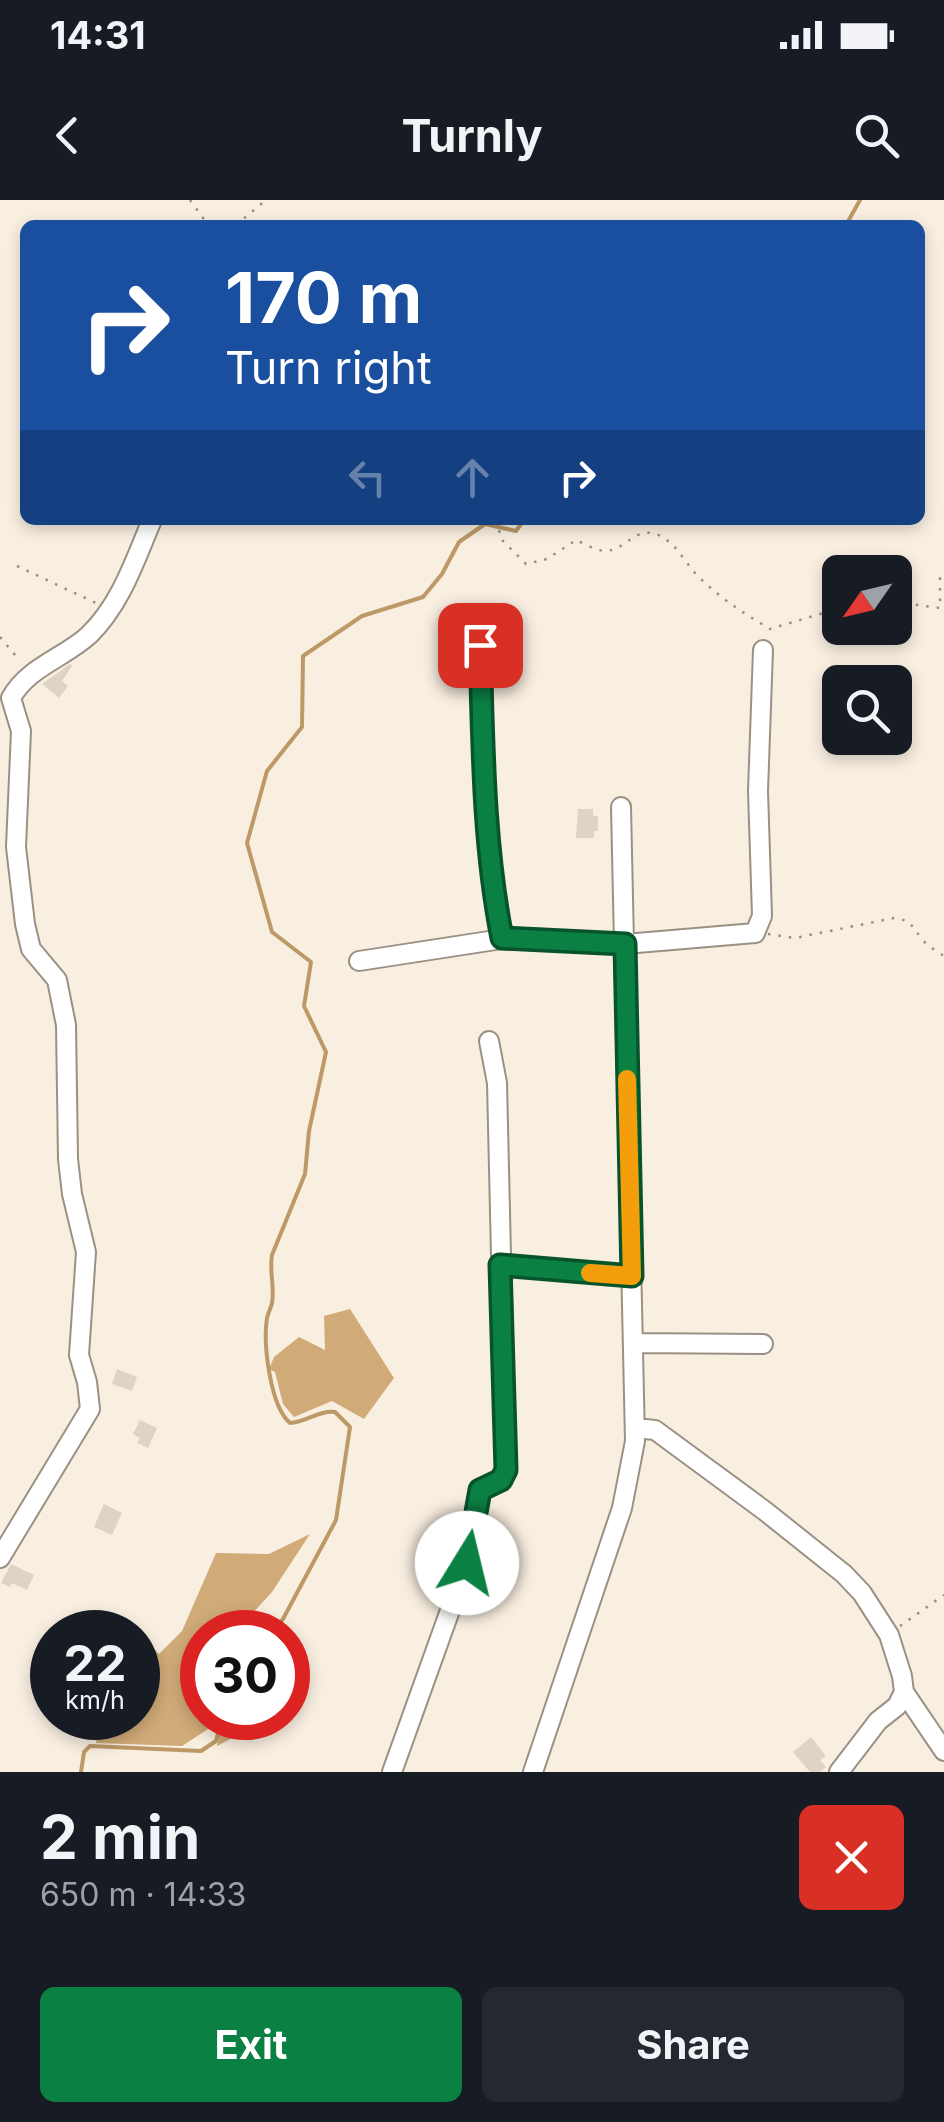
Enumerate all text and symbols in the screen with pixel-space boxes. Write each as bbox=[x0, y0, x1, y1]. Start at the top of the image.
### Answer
text: 14:31 bbox=[50, 12, 146, 58]
icon: back bbox=[40, 108, 95, 163]
text: Turnly bbox=[401, 108, 543, 163]
icon: search bbox=[849, 108, 904, 163]
text: 170 m bbox=[225, 255, 422, 340]
icon: right bbox=[60, 260, 190, 390]
text: Turn right bbox=[225, 340, 432, 395]
icon: left bbox=[340, 450, 395, 505]
icon: ahead bbox=[445, 450, 500, 505]
icon: right bbox=[550, 450, 605, 505]
north arrow bbox=[822, 555, 912, 645]
map controls bbox=[822, 555, 912, 755]
pin bbox=[438, 603, 523, 688]
icon: arrive bbox=[453, 618, 508, 673]
button: search bbox=[822, 665, 912, 755]
position arrow bbox=[415, 1511, 519, 1615]
speed limit sign: 30 bbox=[180, 1610, 310, 1740]
text: 22 bbox=[64, 1633, 127, 1693]
text: km/h bbox=[65, 1685, 125, 1715]
text: 2 min bbox=[40, 1801, 200, 1873]
button: close bbox=[799, 1805, 904, 1910]
text: 650 m · 14:33 bbox=[40, 1875, 246, 1914]
button: Exit bbox=[40, 1987, 462, 2102]
button: Share bbox=[482, 1987, 904, 2102]

